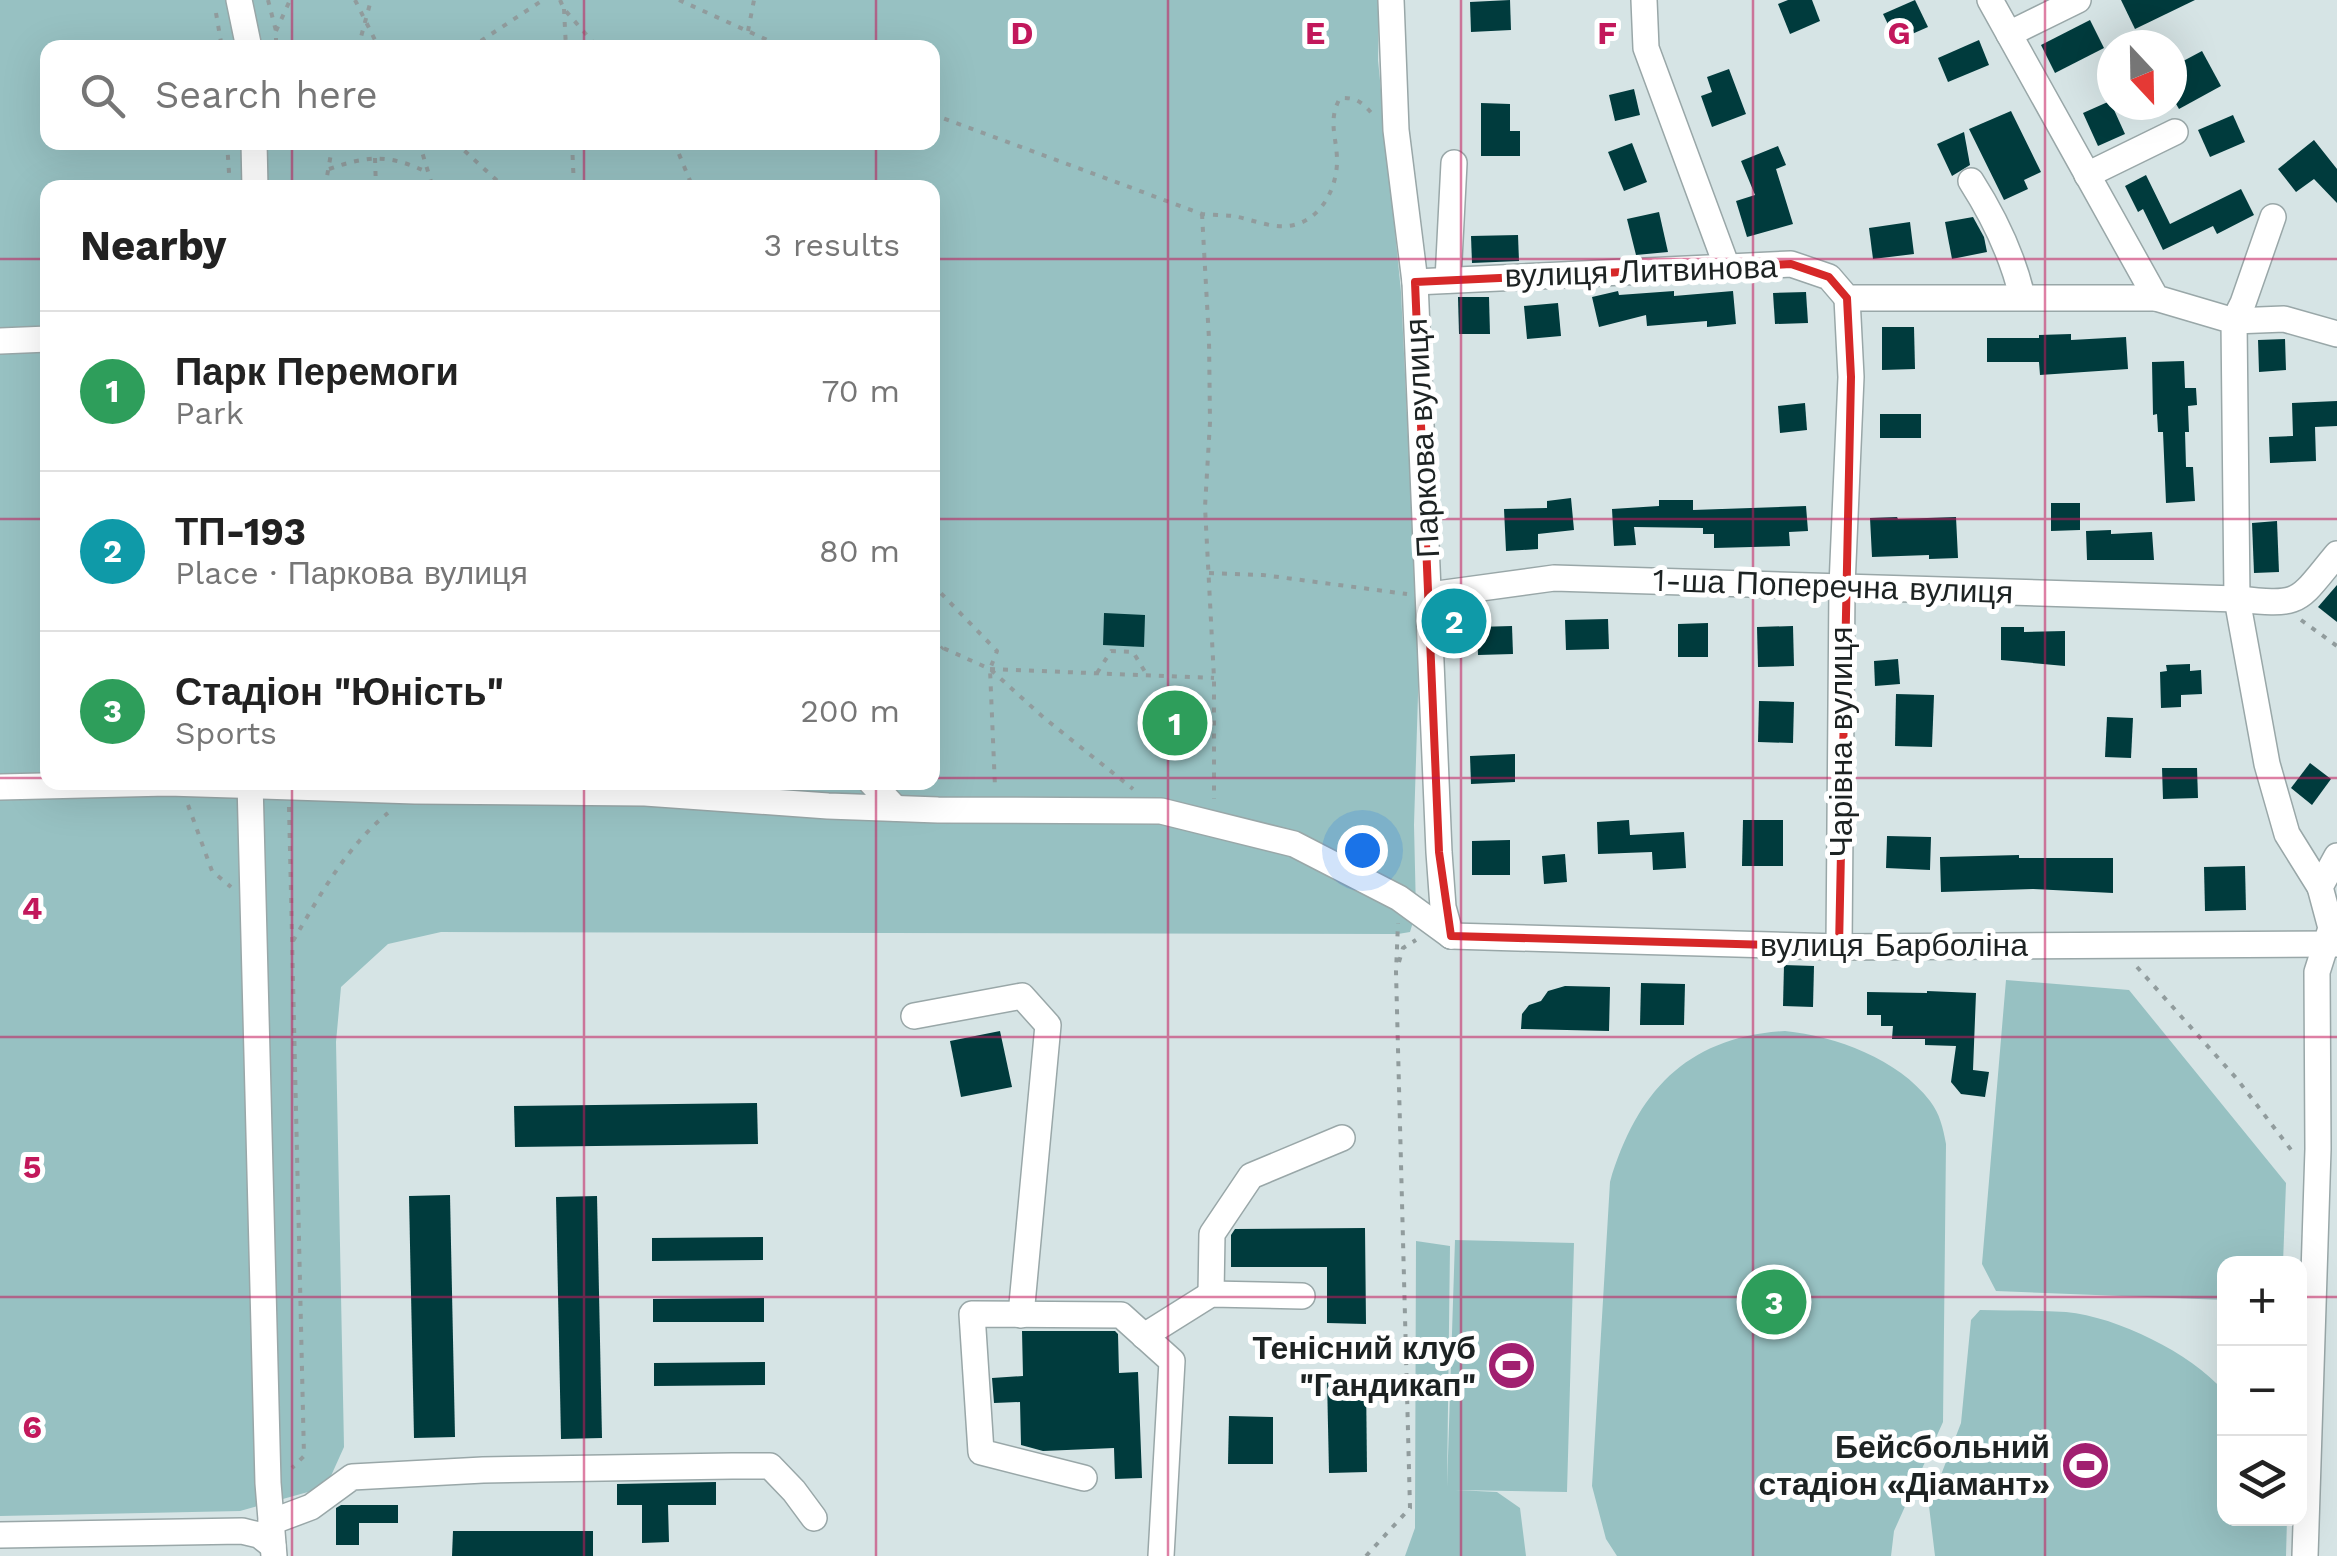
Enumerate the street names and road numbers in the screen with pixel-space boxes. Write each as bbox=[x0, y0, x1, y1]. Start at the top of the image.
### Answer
street label: вулиця Литвинова bbox=[1504, 247, 1778, 295]
street label: Паркова вулиця bbox=[1397, 317, 1447, 559]
street label: 1-ша Поперечна вулиця bbox=[1652, 561, 2014, 611]
street label: Чарівна вулиця bbox=[1822, 626, 1860, 858]
street label: вулиця Барболіна bbox=[1760, 926, 2028, 964]

